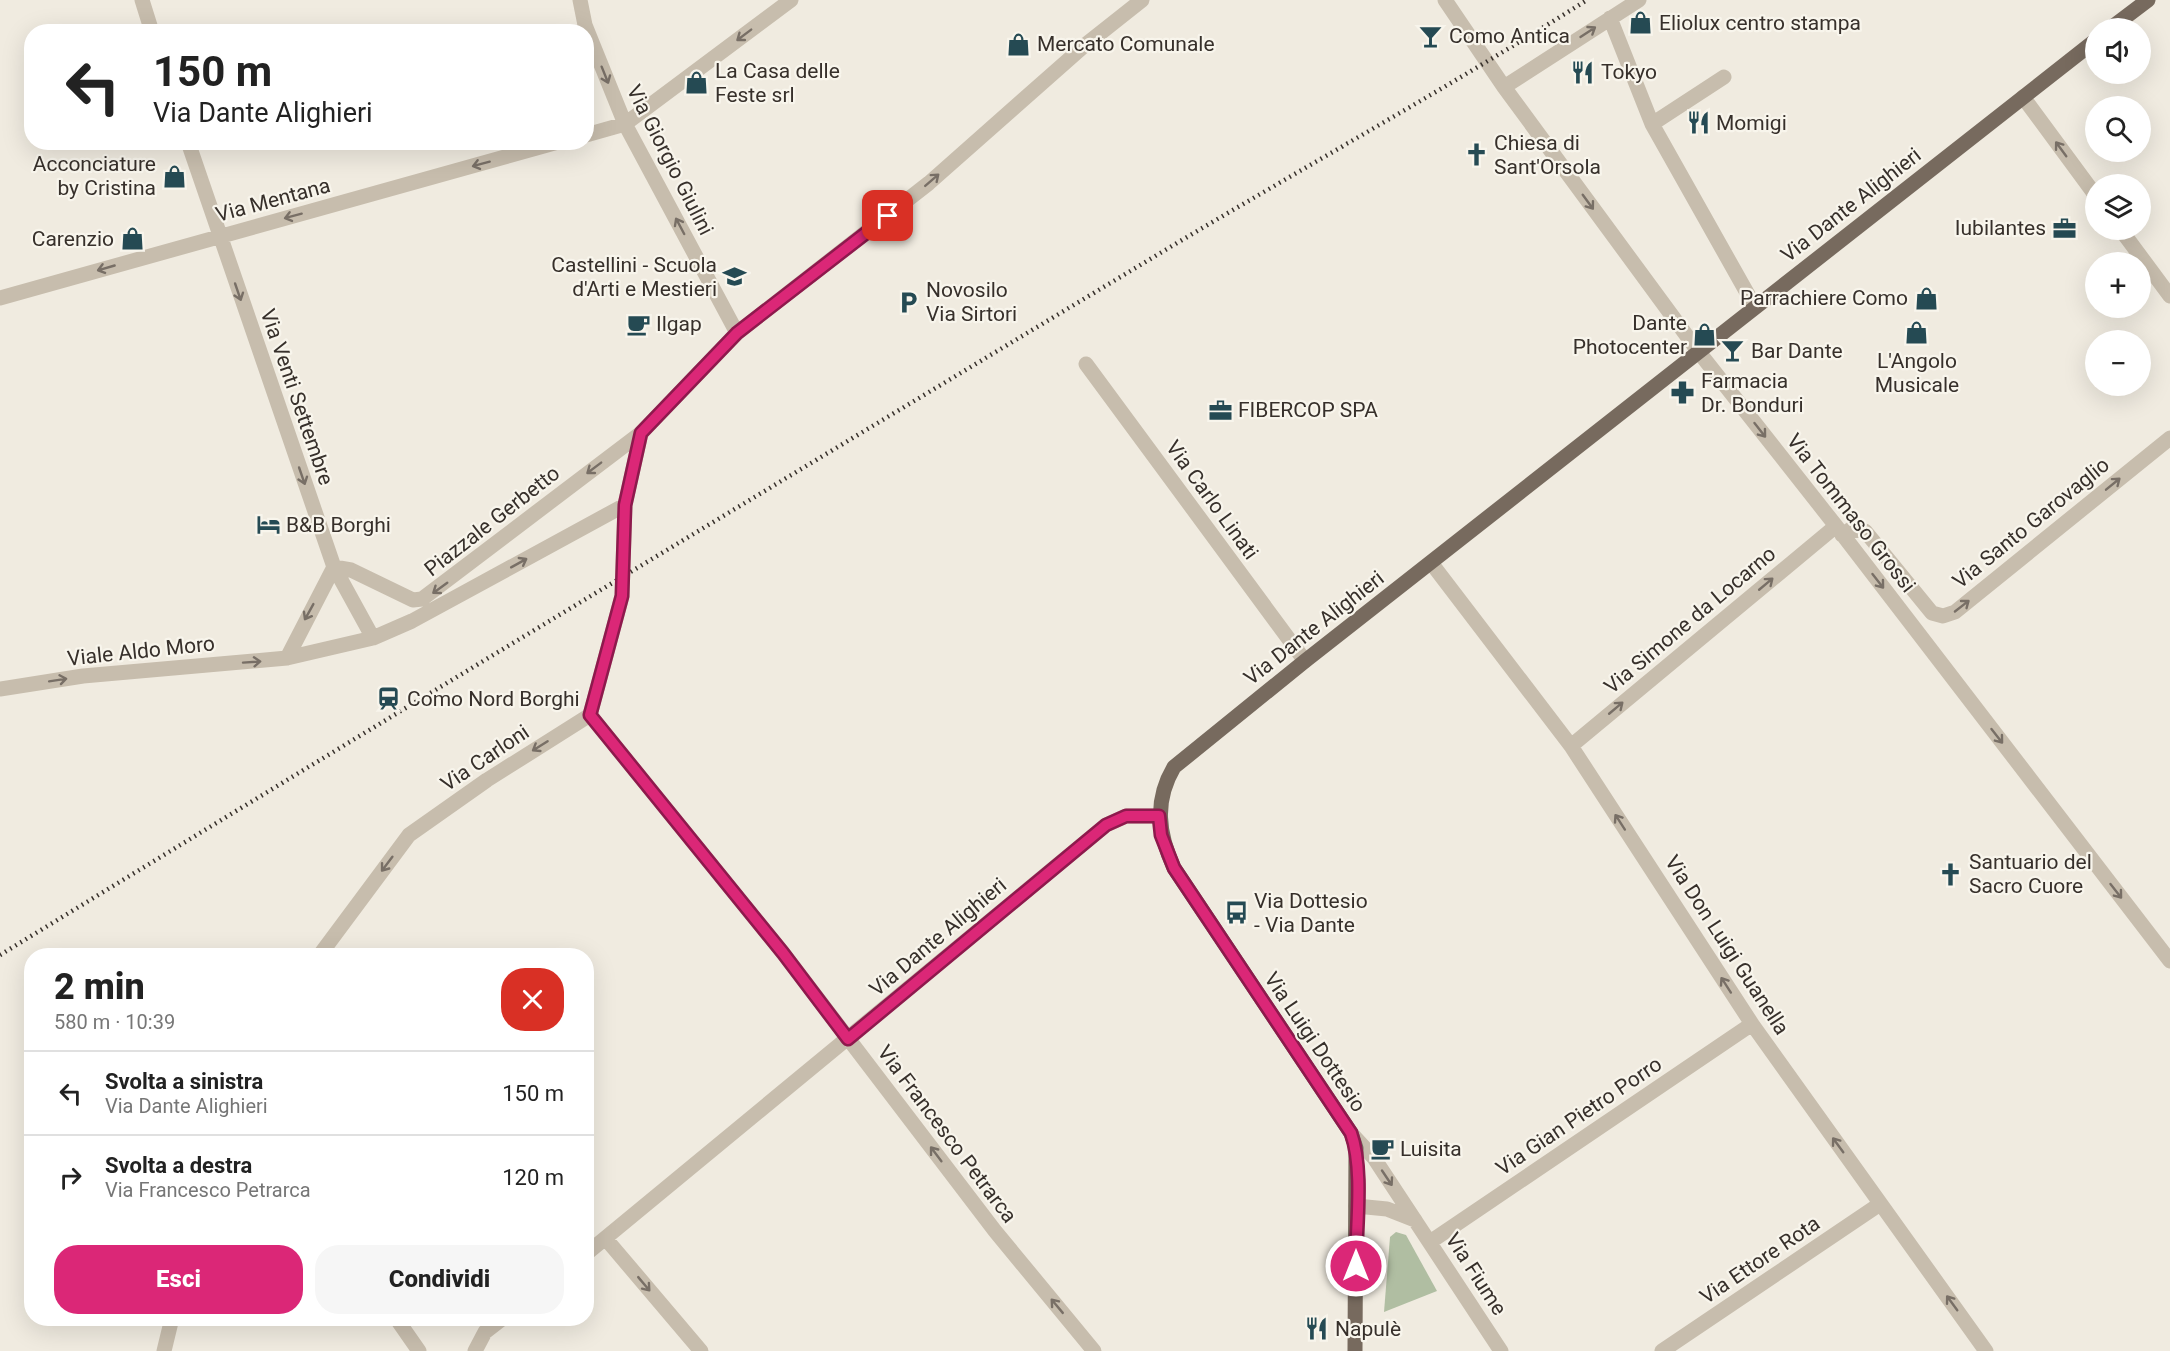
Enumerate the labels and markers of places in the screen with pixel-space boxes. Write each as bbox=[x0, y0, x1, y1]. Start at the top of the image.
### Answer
shop icon: Eliolux centro stampa bbox=[1628, 10, 1654, 36]
place label: Eliolux centro stampa bbox=[1659, 11, 1861, 35]
bar icon: Como Antica bbox=[1418, 23, 1444, 49]
place label: Como Antica bbox=[1449, 24, 1570, 48]
shop icon: Mercato Comunale bbox=[1006, 31, 1032, 57]
place label: Mercato Comunale bbox=[1037, 32, 1215, 56]
place label: La Casa delle Feste srl bbox=[715, 59, 840, 107]
restaurant icon: Tokyo bbox=[1570, 59, 1596, 85]
place label: Tokyo bbox=[1601, 60, 1657, 84]
shop icon: La Casa delle Feste srl bbox=[684, 70, 710, 96]
restaurant icon: Momigi bbox=[1685, 110, 1711, 136]
place label: Momigi bbox=[1716, 111, 1787, 135]
place label: Chiesa di Sant'Orsola bbox=[1494, 131, 1601, 179]
church icon: Chiesa di Sant'Orsola bbox=[1463, 142, 1489, 168]
place label: Acconciature by Cristina bbox=[33, 152, 156, 200]
shop icon: Acconciature by Cristina bbox=[161, 163, 187, 189]
pin bbox=[862, 190, 913, 241]
office icon: Iubilantes bbox=[2051, 215, 2077, 241]
place label: Iubilantes bbox=[1955, 216, 2046, 240]
shop icon: Carenzio bbox=[119, 226, 145, 252]
place label: Carenzio bbox=[32, 227, 114, 251]
place label: Castellini - Scuola d'Arti e Mestieri bbox=[551, 253, 717, 301]
school or university icon: Castellini - Scuola d'Arti e Mestieri bbox=[722, 264, 748, 290]
place label: Novosilo Via Sirtori bbox=[926, 278, 1017, 326]
shop icon: Parrachiere Como bbox=[1913, 285, 1939, 311]
place label: Parrachiere Como bbox=[1740, 286, 1908, 310]
parking icon: Novosilo Via Sirtori bbox=[895, 289, 921, 315]
cafe icon: Ilgap bbox=[625, 311, 651, 337]
place label: Dante Photocenter bbox=[1573, 311, 1687, 359]
place label: Ilgap bbox=[656, 312, 702, 336]
shop icon: L'Angolo Musicale bbox=[1904, 320, 1930, 346]
shop icon: Dante Photocenter bbox=[1692, 322, 1718, 348]
bar icon: Bar Dante bbox=[1720, 338, 1746, 364]
place label: Bar Dante bbox=[1751, 339, 1843, 363]
place label: L'Angolo Musicale bbox=[1875, 349, 1959, 397]
place label: Farmacia Dr. Bonduri bbox=[1701, 369, 1804, 417]
pharmacy icon: Farmacia Dr. Bonduri bbox=[1670, 380, 1696, 406]
office icon: FIBERCOP SPA bbox=[1207, 397, 1233, 423]
place label: FIBERCOP SPA bbox=[1238, 398, 1378, 422]
hotel icon: B&B Borghi bbox=[255, 512, 281, 538]
place label: B&B Borghi bbox=[286, 513, 391, 537]
station icon: Como Nord Borghi bbox=[376, 686, 402, 712]
place label: Como Nord Borghi bbox=[407, 687, 580, 711]
place label: Santuario del Sacro Cuore bbox=[1969, 850, 2092, 898]
church icon: Santuario del Sacro Cuore bbox=[1938, 861, 1964, 887]
place label: Via Dottesio - Via Dante bbox=[1254, 889, 1368, 937]
bus stop icon: Via Dottesio - Via Dante bbox=[1223, 900, 1249, 926]
cafe icon: Luisita bbox=[1369, 1136, 1395, 1162]
place label: Luisita bbox=[1400, 1137, 1462, 1161]
restaurant icon: Napulè bbox=[1304, 1316, 1330, 1342]
place label: Napulè bbox=[1335, 1317, 1401, 1341]

